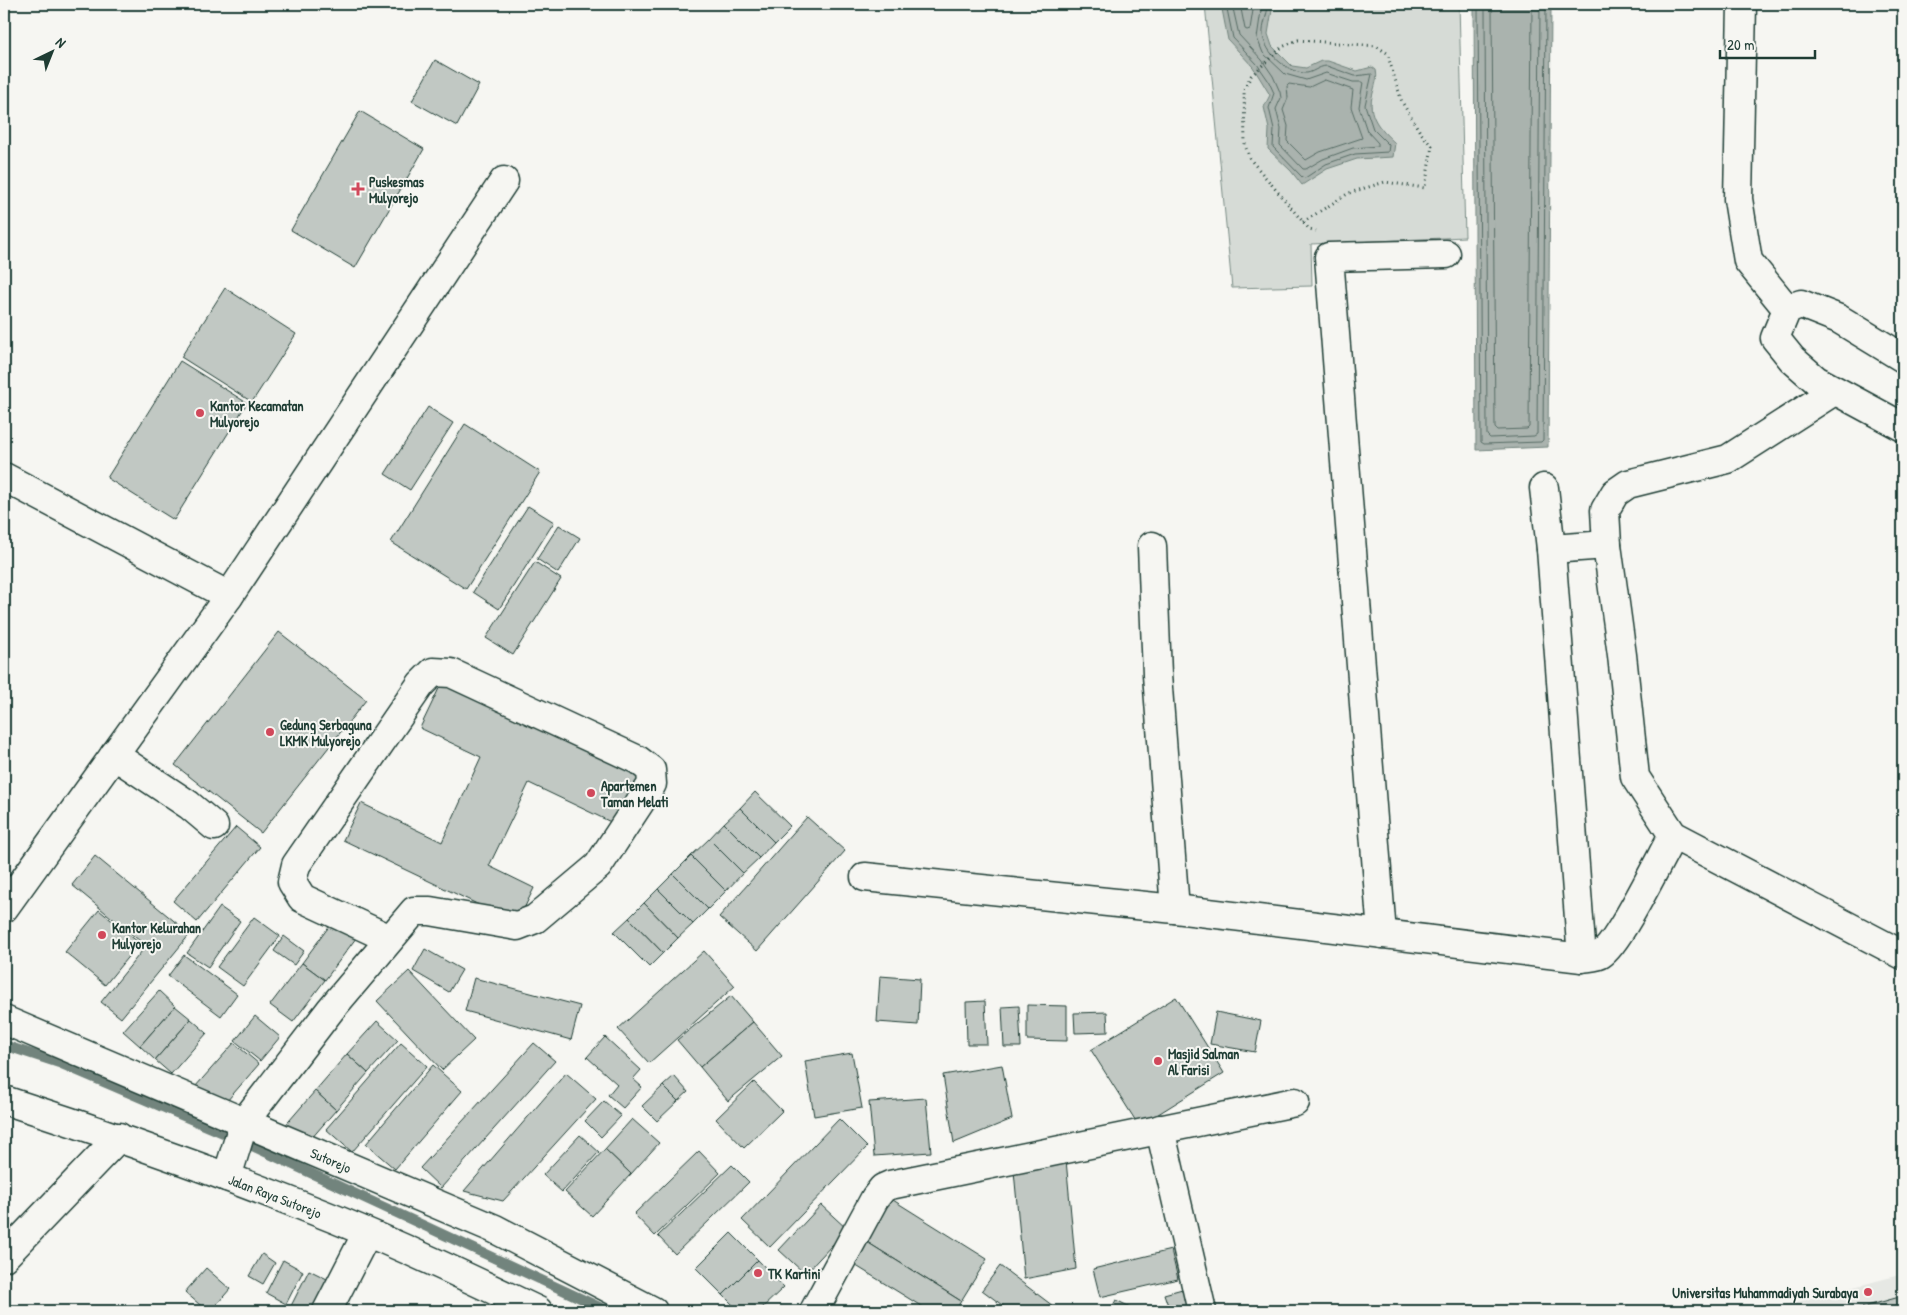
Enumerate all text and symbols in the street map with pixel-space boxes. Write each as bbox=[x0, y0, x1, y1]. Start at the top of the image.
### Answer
north arrow bbox=[28, 28, 78, 78]
scale bar bbox=[1720, 28, 1814, 60]
text: N bbox=[52, 33, 71, 52]
text: 20 m bbox=[1727, 34, 1754, 55]
place label: Puskesmas Mulyorejo bbox=[369, 172, 425, 209]
marker: Puskesmas Mulyorejo bbox=[351, 182, 365, 196]
place label: Kantor Kecamatan Mulyorejo bbox=[210, 396, 304, 433]
marker: Kantor Kecamatan Mulyorejo bbox=[194, 407, 206, 419]
place label: Gedung Serbaguna LKMK Mulyorejo bbox=[280, 715, 372, 752]
marker: Gedung Serbaguna LKMK Mulyorejo bbox=[264, 726, 276, 738]
place label: Apartemen Taman Melati bbox=[600, 776, 669, 811]
marker: Apartemen Taman Melati bbox=[585, 787, 597, 799]
place label: Kantor Kelurahan Mulyorejo bbox=[112, 918, 201, 955]
marker: Kantor Kelurahan Mulyorejo bbox=[96, 929, 108, 941]
place label: Masjid Salman Al Farisi bbox=[1168, 1044, 1239, 1079]
marker: Masjid Salman Al Farisi bbox=[1152, 1055, 1164, 1067]
street label: Sutorejo bbox=[307, 1143, 355, 1178]
street label: Jalan Raya Sutorejo bbox=[225, 1170, 325, 1224]
place label: TK Kartini bbox=[767, 1264, 821, 1283]
marker: TK Kartini bbox=[752, 1267, 764, 1279]
place label: Universitas Muhammadiyah Surabaya bbox=[1672, 1283, 1859, 1304]
marker: Universitas Muhammadiyah Surabaya bbox=[1862, 1286, 1874, 1298]

